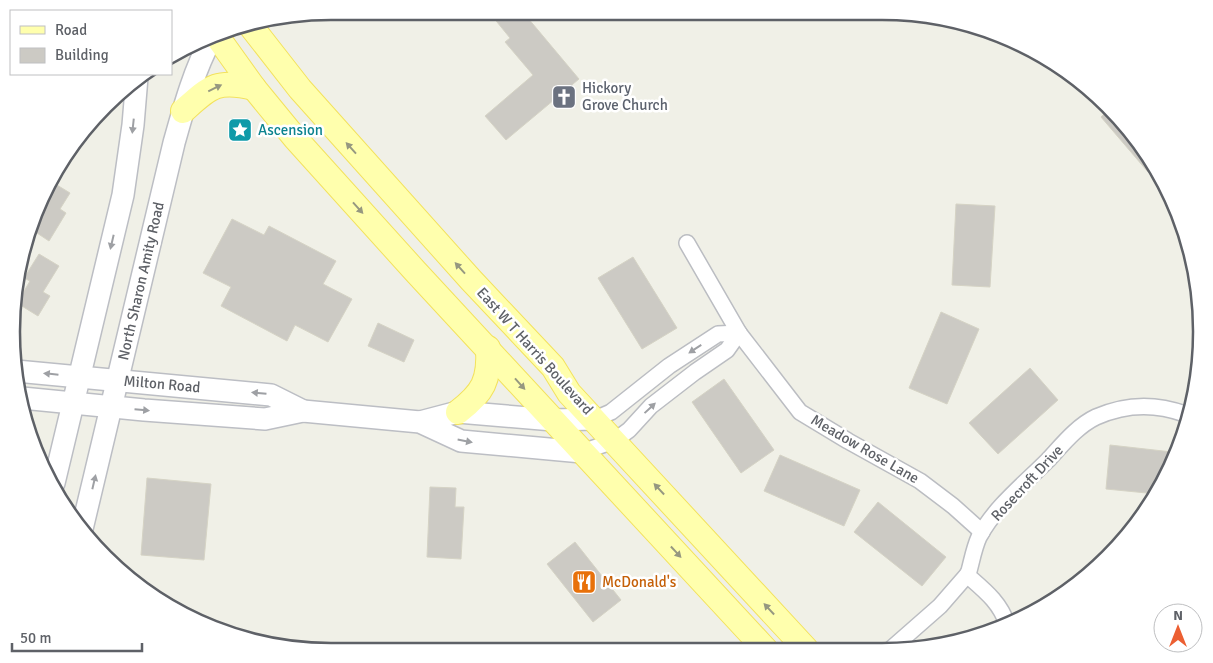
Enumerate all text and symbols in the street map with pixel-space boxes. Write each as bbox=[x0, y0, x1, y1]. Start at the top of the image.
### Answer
legend bbox=[10, 10, 172, 75]
text: Road bbox=[55, 21, 87, 39]
text: Building bbox=[55, 46, 109, 64]
place label: Hickory Grove Church bbox=[582, 79, 668, 114]
one-way arrow bbox=[208, 83, 222, 91]
church icon: Hickory Grove Church bbox=[551, 84, 577, 110]
place icon: Ascension bbox=[227, 117, 253, 143]
one-way arrow bbox=[129, 118, 137, 134]
place label: Ascension bbox=[258, 121, 323, 139]
one-way arrow bbox=[345, 142, 357, 154]
street label: North Sharon Amity Road bbox=[114, 200, 168, 362]
one-way arrow bbox=[352, 201, 364, 213]
one-way arrow bbox=[108, 235, 116, 250]
one-way arrow bbox=[454, 262, 466, 274]
street label: East W T Harris Boulevard bbox=[473, 284, 597, 418]
one-way arrow bbox=[688, 345, 701, 354]
one-way arrow bbox=[43, 370, 59, 378]
street label: Milton Road bbox=[123, 372, 201, 396]
one-way arrow bbox=[514, 378, 526, 390]
one-way arrow bbox=[250, 389, 266, 397]
one-way arrow bbox=[644, 402, 656, 414]
one-way arrow bbox=[134, 406, 150, 414]
street label: Meadow Rose Lane bbox=[808, 411, 922, 487]
one-way arrow bbox=[458, 437, 474, 445]
street label: Rosecroft Drive bbox=[987, 441, 1067, 525]
one-way arrow bbox=[90, 474, 98, 489]
one-way arrow bbox=[653, 484, 665, 496]
one-way arrow bbox=[670, 546, 681, 558]
restaurant icon: McDonald's bbox=[571, 569, 597, 595]
place label: McDonald's bbox=[602, 573, 677, 591]
north arrow bbox=[1153, 603, 1203, 653]
one-way arrow bbox=[763, 604, 775, 616]
text: N bbox=[1173, 607, 1183, 624]
scale bar bbox=[12, 620, 142, 652]
text: 50 m bbox=[20, 629, 51, 647]

